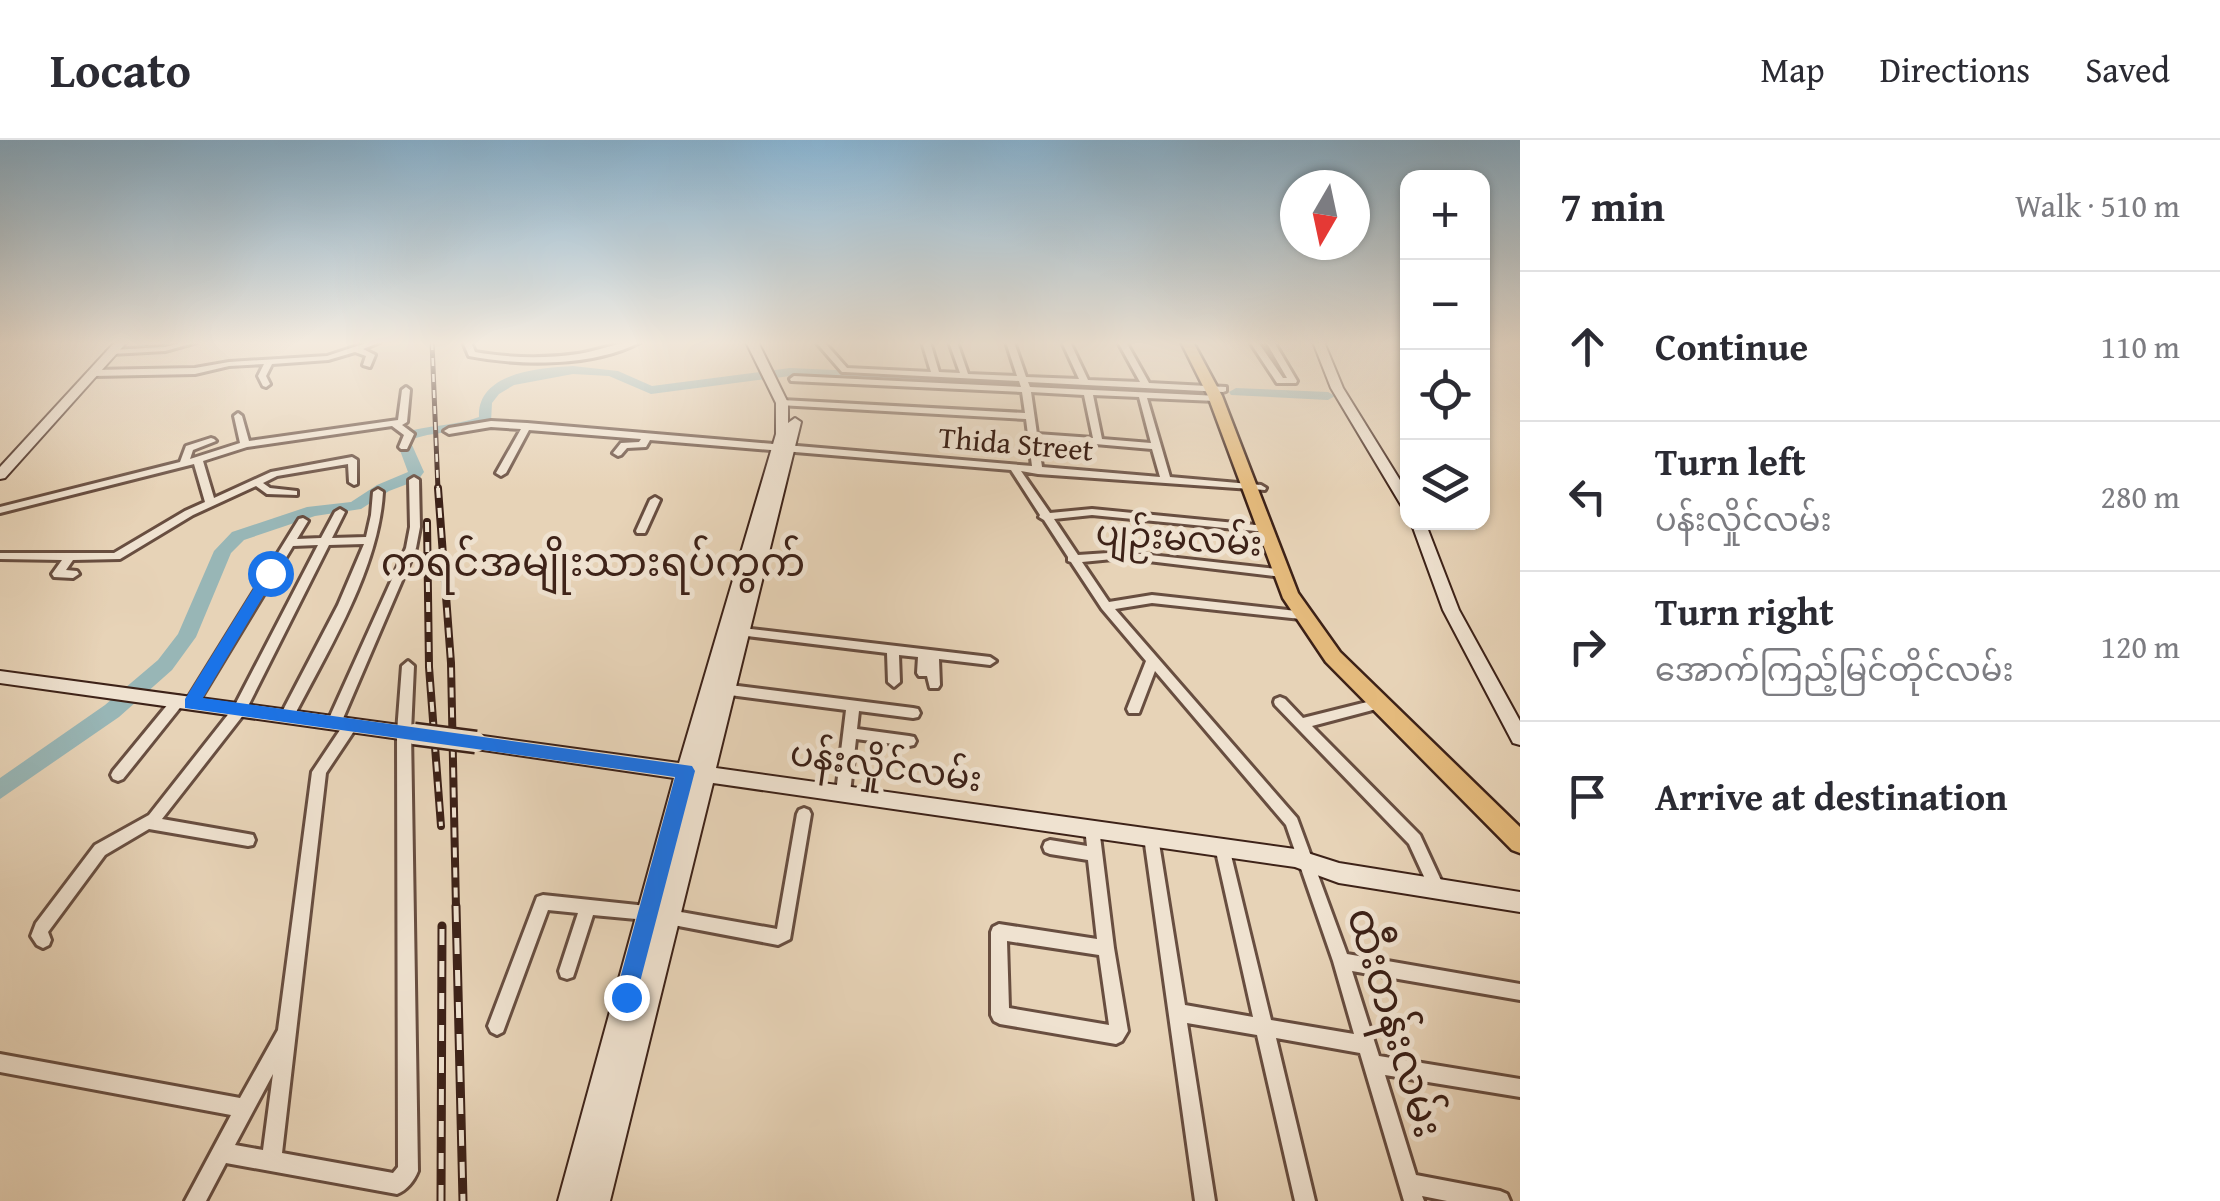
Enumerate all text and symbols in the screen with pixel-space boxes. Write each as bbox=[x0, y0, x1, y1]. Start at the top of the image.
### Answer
text: Locato bbox=[50, 34, 191, 105]
text: Map bbox=[1761, 44, 1825, 95]
text: Directions bbox=[1880, 44, 2030, 95]
text: Saved bbox=[2085, 44, 2170, 95]
north arrow bbox=[1280, 170, 1370, 260]
map controls bbox=[1400, 170, 1490, 530]
button: + bbox=[1400, 170, 1490, 260]
text: 7 min bbox=[1560, 175, 1665, 236]
text: Walk · 510 m bbox=[2015, 182, 2180, 229]
button: − bbox=[1400, 260, 1490, 350]
text: Continue bbox=[1655, 318, 1808, 374]
icon: ahead bbox=[1560, 319, 1615, 374]
text: 110 m bbox=[2101, 323, 2180, 370]
button: locate bbox=[1400, 350, 1490, 440]
street label: Thida Street bbox=[937, 414, 1096, 472]
text: Turn left bbox=[1655, 433, 1806, 489]
button: layers bbox=[1400, 440, 1490, 530]
icon: left bbox=[1560, 469, 1615, 524]
text: 280 m bbox=[2101, 473, 2180, 520]
text: ပန်းလှိုင်လမ်း bbox=[1655, 496, 1832, 543]
street label: ပျဉ်းမလမ်း bbox=[1094, 506, 1264, 573]
district label: ကရင်အမျိုးသားရပ်ကွက် bbox=[381, 532, 805, 595]
route start bbox=[248, 551, 294, 597]
text: Turn right bbox=[1655, 583, 1834, 639]
icon: right bbox=[1560, 619, 1615, 674]
text: 120 m bbox=[2101, 623, 2180, 670]
text: အောက်ကြည့်မြင်တိုင်လမ်း bbox=[1655, 646, 2014, 693]
street label: ပန်းလှိုင်လမ်း bbox=[787, 727, 985, 807]
text: Arrive at destination bbox=[1655, 768, 2008, 824]
icon: arrive bbox=[1560, 769, 1615, 824]
street label: ထီးတန်းလမ်း bbox=[1328, 899, 1460, 1146]
route end bbox=[604, 975, 650, 1021]

